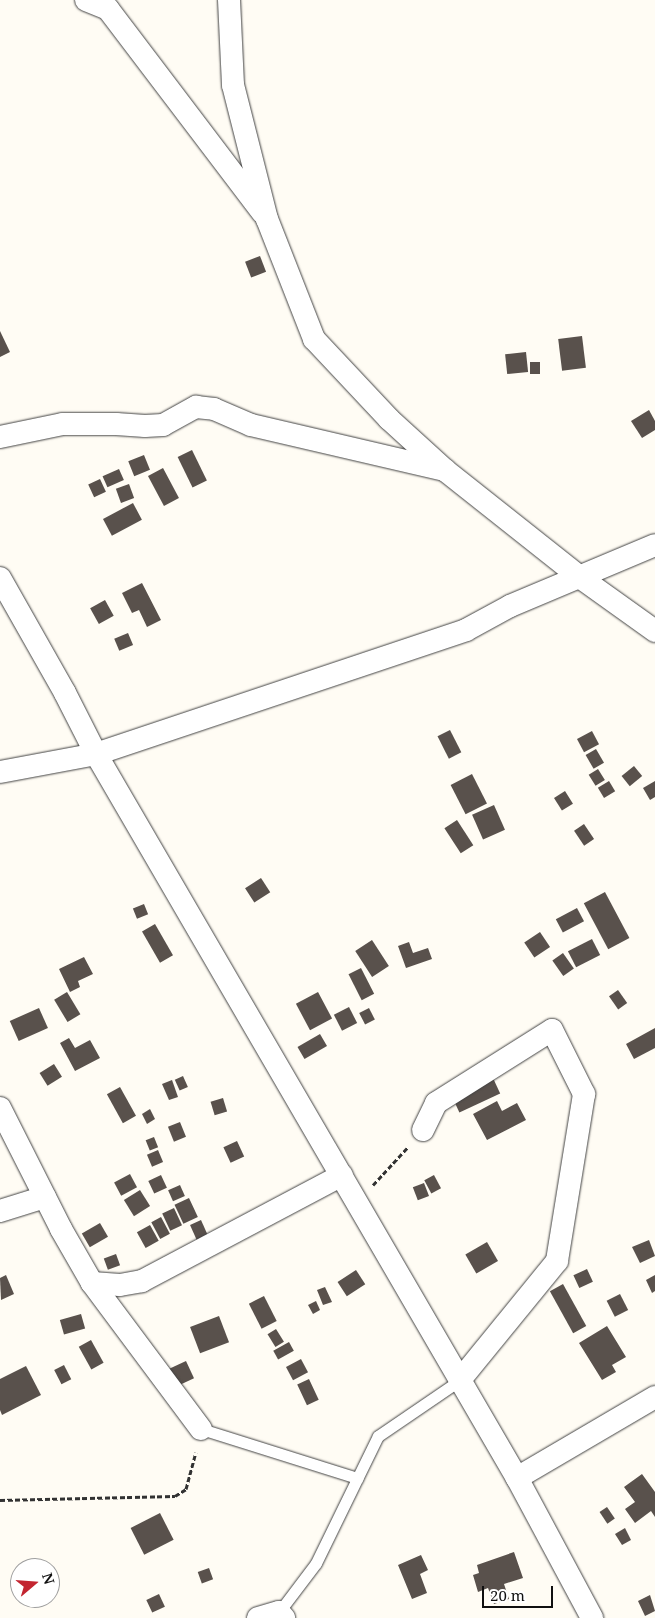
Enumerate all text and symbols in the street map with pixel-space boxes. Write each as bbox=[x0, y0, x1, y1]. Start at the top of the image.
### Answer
north arrow bbox=[10, 1558, 60, 1608]
text: N bbox=[38, 1570, 60, 1587]
scale bar bbox=[485, 1576, 556, 1608]
text: 20 m bbox=[490, 1585, 525, 1605]

